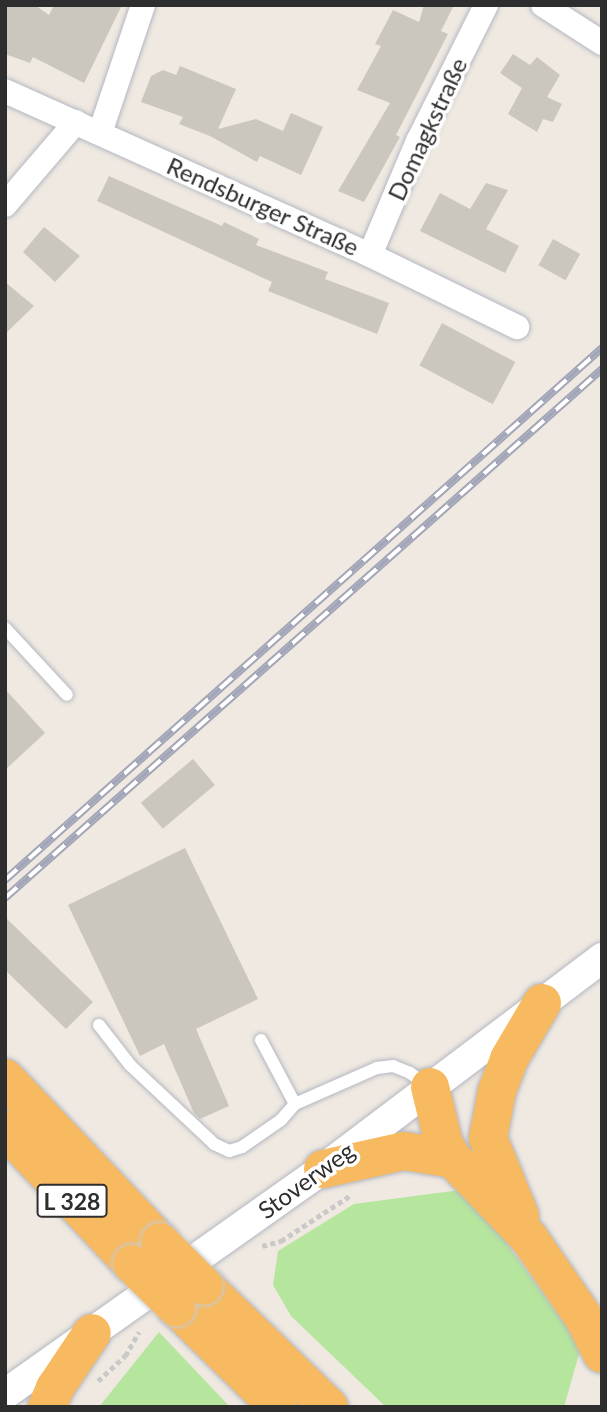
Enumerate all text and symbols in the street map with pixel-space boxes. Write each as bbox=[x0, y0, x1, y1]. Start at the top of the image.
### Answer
street label: Domagkstraße bbox=[381, 53, 473, 205]
street label: Rendsburger Straße bbox=[162, 151, 364, 261]
street label: Stoverweg bbox=[252, 1136, 360, 1224]
road number: L 328 bbox=[35, 1182, 109, 1220]

